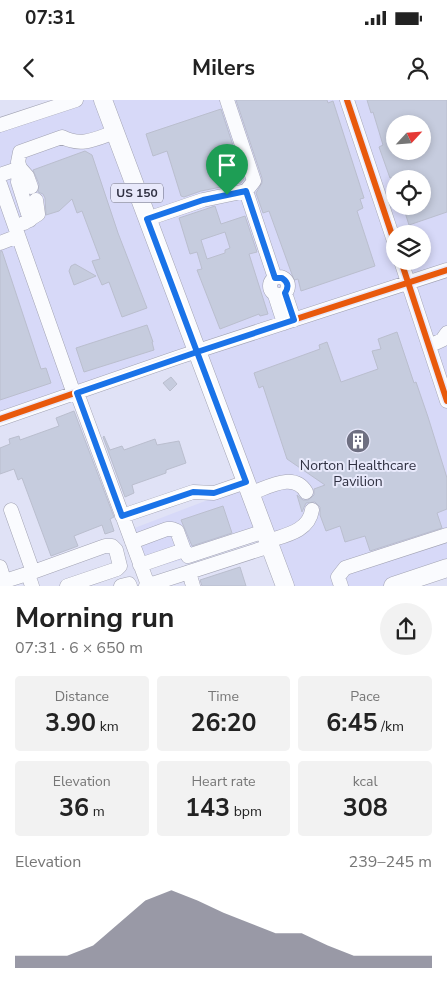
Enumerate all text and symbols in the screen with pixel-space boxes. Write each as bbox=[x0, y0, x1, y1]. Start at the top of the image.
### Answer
text: 07:31 bbox=[25, 5, 75, 31]
text: Milers bbox=[192, 53, 255, 83]
icon: back bbox=[15, 54, 43, 82]
icon: person bbox=[404, 54, 432, 82]
north arrow bbox=[386, 115, 431, 160]
map controls bbox=[386, 115, 431, 270]
pin bbox=[206, 144, 248, 195]
icon: arrive bbox=[213, 151, 241, 179]
button: locate bbox=[386, 170, 431, 215]
road number: US 150 bbox=[111, 184, 163, 202]
button: layers bbox=[386, 225, 431, 270]
building icon: Norton Healthcare Pavilion bbox=[345, 428, 371, 454]
place label: Norton Healthcare Pavilion bbox=[300, 456, 416, 491]
text: Morning run bbox=[15, 599, 174, 637]
button: share bbox=[380, 603, 432, 655]
text: 07:31 · 6 × 650 m bbox=[15, 637, 143, 659]
text: Distance bbox=[55, 687, 109, 706]
text: Time bbox=[208, 687, 239, 706]
text: Pace bbox=[350, 687, 380, 706]
text: 3.90 bbox=[45, 706, 96, 740]
text: 26:20 bbox=[190, 706, 257, 740]
text: 6:45 bbox=[326, 706, 378, 740]
text: km bbox=[96, 717, 119, 736]
text: /km bbox=[378, 717, 404, 736]
text: Elevation bbox=[53, 772, 111, 791]
text: Heart rate bbox=[191, 772, 256, 791]
text: kcal bbox=[353, 772, 378, 791]
text: 36 bbox=[59, 791, 89, 825]
text: 143 bbox=[185, 791, 230, 825]
text: 308 bbox=[343, 791, 388, 825]
text: m bbox=[89, 802, 105, 821]
text: bpm bbox=[230, 802, 262, 821]
text: Elevation bbox=[15, 851, 81, 873]
text: 239–245 m bbox=[349, 851, 432, 873]

